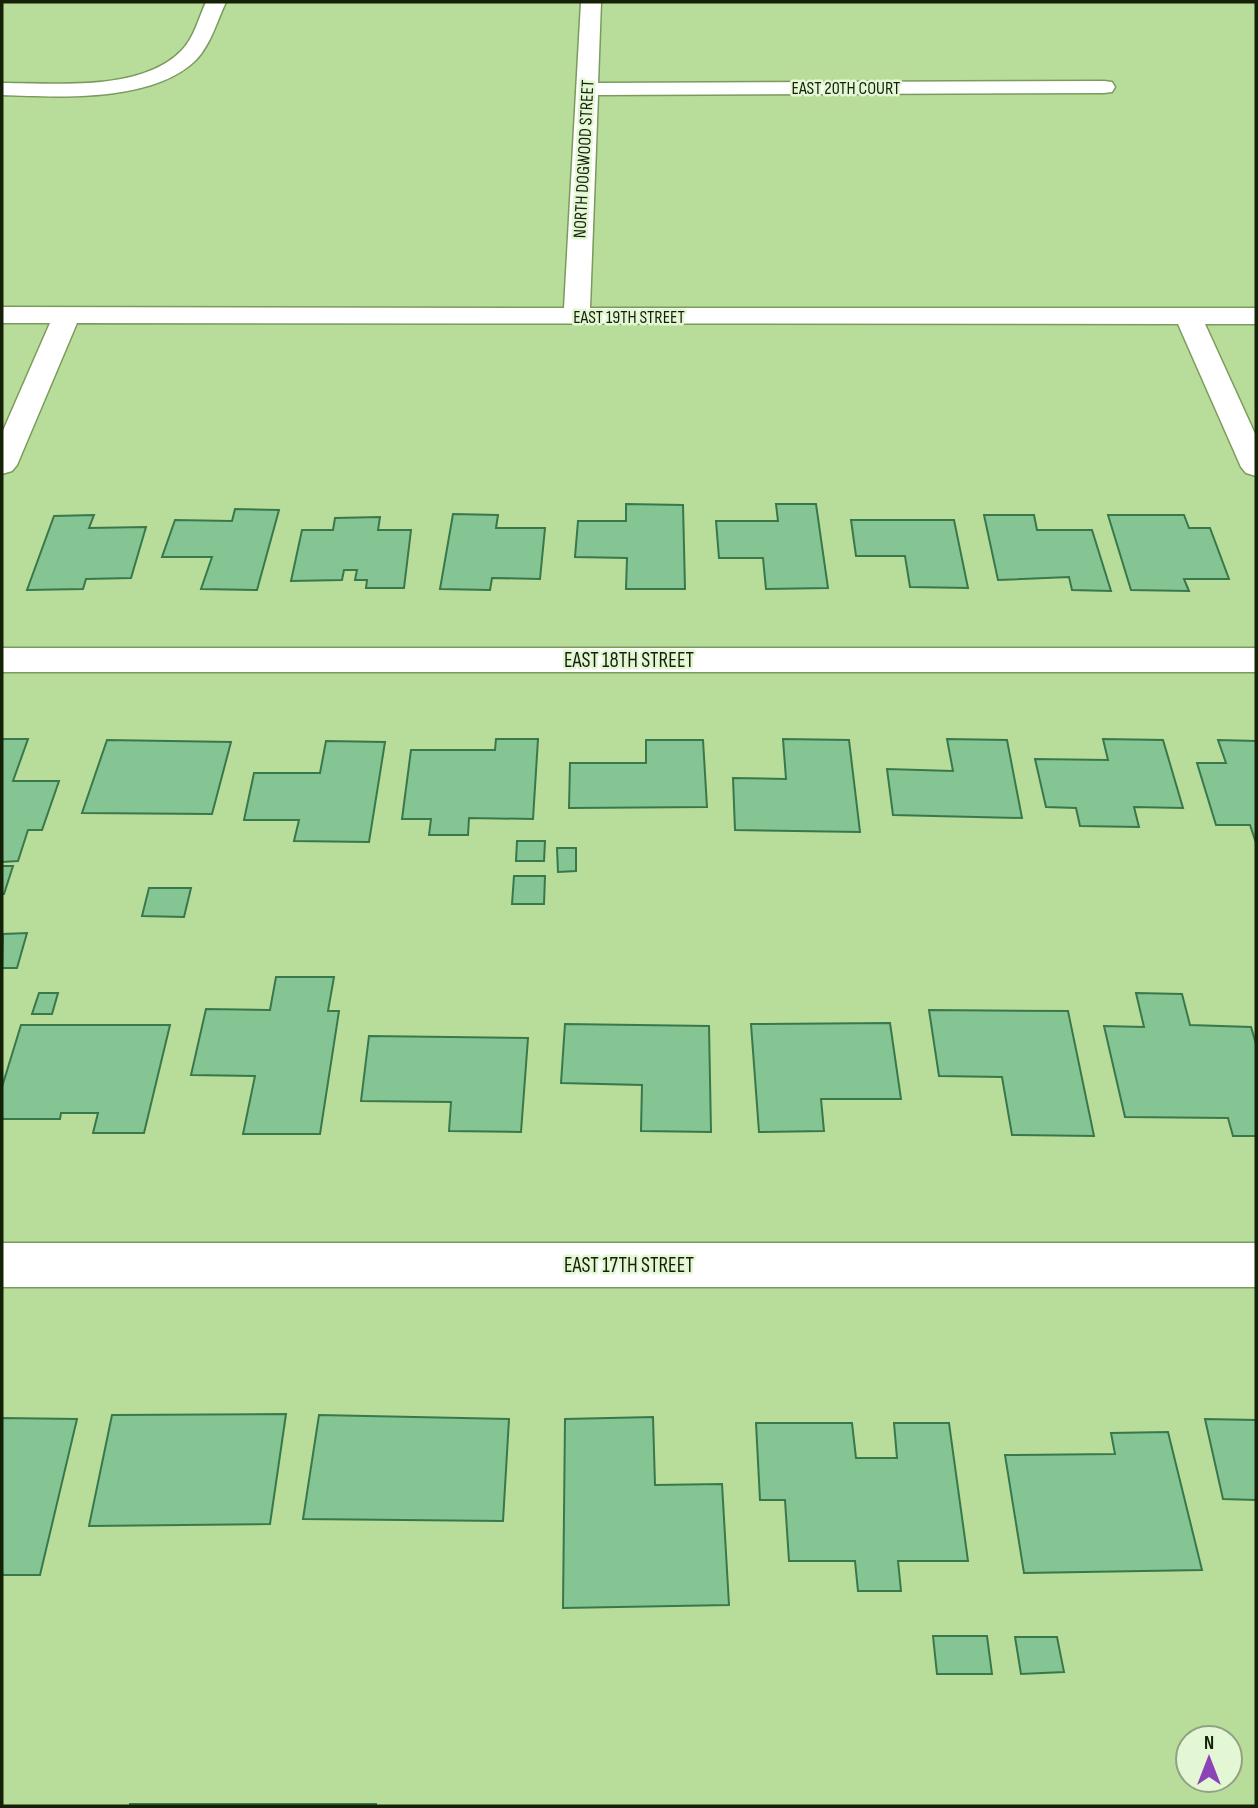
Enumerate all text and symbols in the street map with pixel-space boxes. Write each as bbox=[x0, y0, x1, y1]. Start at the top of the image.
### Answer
street label: EAST 20TH COURT bbox=[792, 78, 900, 99]
street label: NORTH DOGWOOD STREET bbox=[569, 79, 599, 239]
street label: EAST 19TH STREET bbox=[573, 307, 685, 328]
street label: EAST 18TH STREET bbox=[564, 648, 695, 673]
street label: EAST 17TH STREET bbox=[564, 1253, 694, 1278]
north arrow bbox=[1174, 1724, 1244, 1794]
text: N bbox=[1204, 1732, 1214, 1755]

